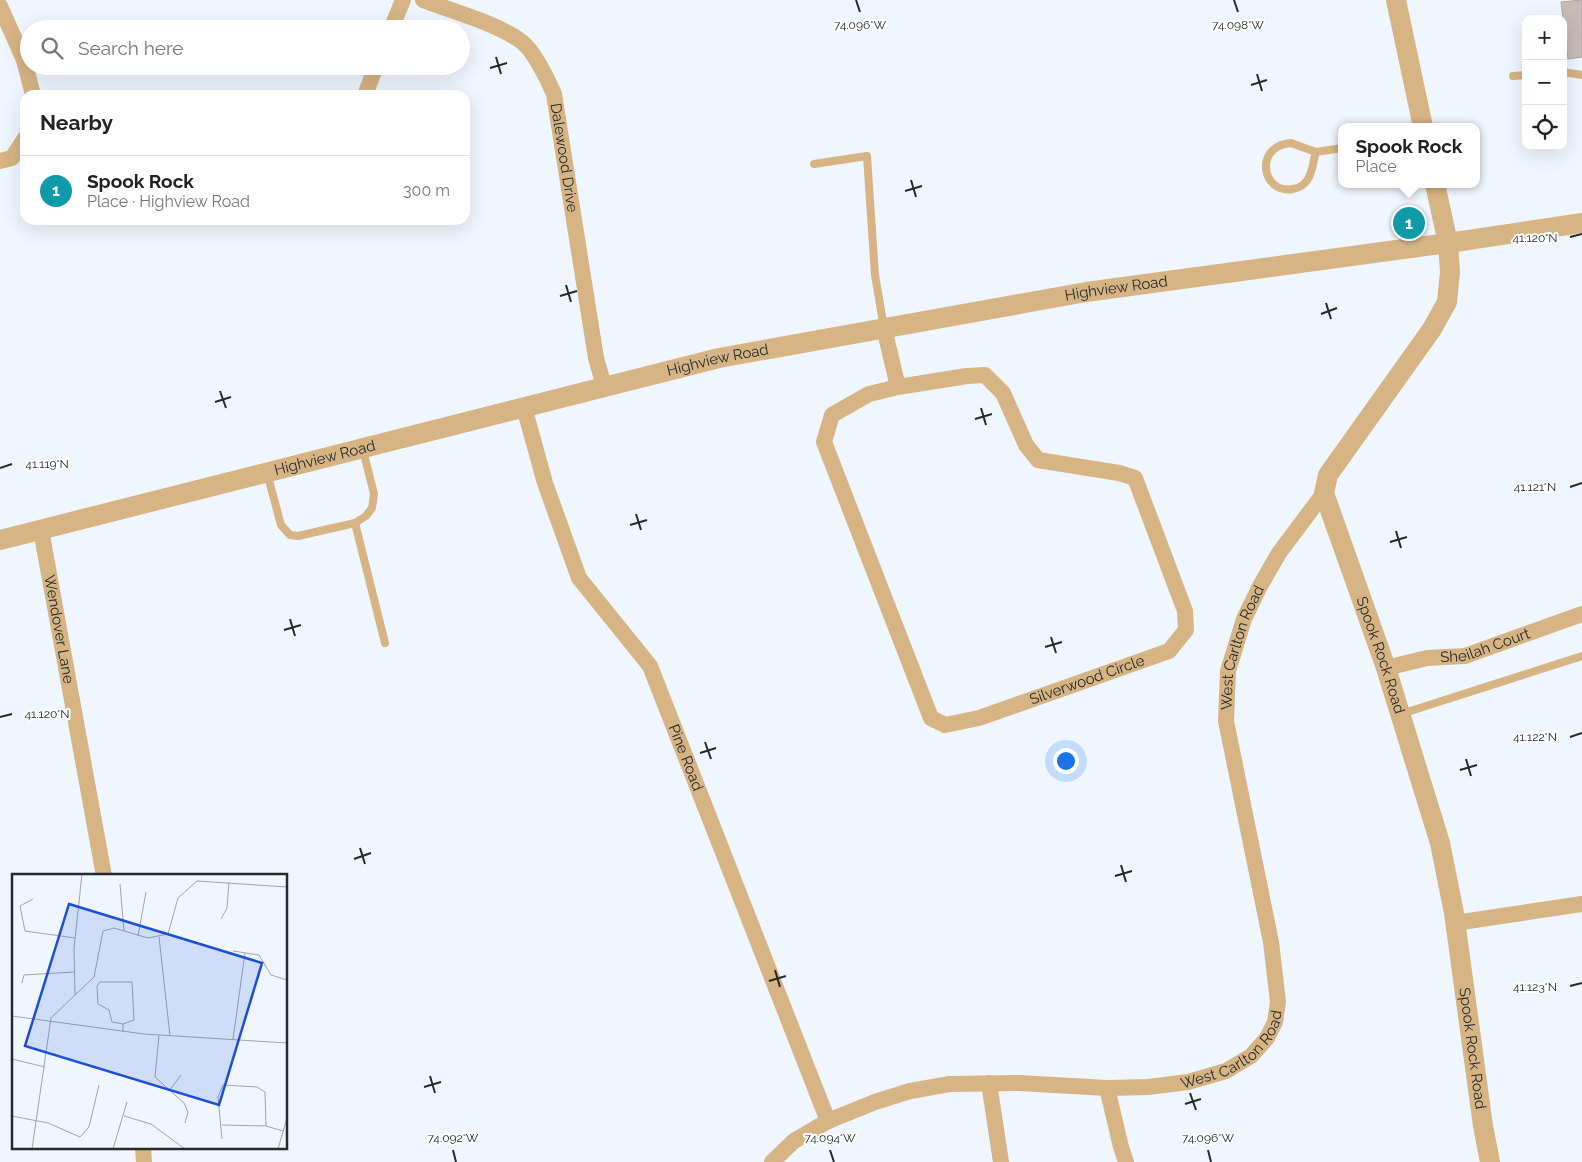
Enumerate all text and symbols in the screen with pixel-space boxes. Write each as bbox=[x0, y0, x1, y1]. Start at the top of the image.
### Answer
map controls bbox=[1522, 15, 1567, 150]
button: + bbox=[1522, 15, 1567, 60]
text: 74.096°W bbox=[834, 18, 886, 32]
text: 74.098°W bbox=[1212, 18, 1264, 32]
search box bbox=[20, 20, 470, 75]
icon: search bbox=[38, 34, 66, 62]
text: Search here bbox=[78, 37, 184, 59]
button: − bbox=[1522, 60, 1567, 105]
street label: Dalewood Drive bbox=[547, 102, 582, 214]
button: locate bbox=[1522, 105, 1567, 150]
text: Nearby bbox=[40, 110, 113, 135]
popup bbox=[1338, 123, 1480, 188]
text: Spook Rock bbox=[1356, 135, 1462, 157]
text: Place bbox=[1356, 157, 1397, 176]
text: Spook Rock bbox=[87, 170, 194, 192]
text: 1 bbox=[52, 181, 60, 200]
text: 300 m bbox=[403, 181, 450, 200]
text: Place · Highview Road bbox=[87, 192, 250, 211]
pin: 1 bbox=[1393, 204, 1425, 242]
text: 41.120°N bbox=[1513, 231, 1557, 245]
street label: Highview Road bbox=[1063, 272, 1169, 305]
street label: Highview Road bbox=[665, 340, 770, 380]
street label: Highview Road bbox=[272, 436, 377, 479]
text: 41.119°N bbox=[25, 457, 69, 471]
text: 41.121°N bbox=[1514, 480, 1556, 494]
street label: Wendover Lane bbox=[40, 574, 78, 685]
street label: West Carlton Road bbox=[1217, 582, 1268, 711]
street label: Spook Rock Road bbox=[1352, 594, 1409, 716]
street label: Sheilah Court bbox=[1440, 624, 1532, 666]
street label: Silverwood Circle bbox=[1027, 651, 1147, 709]
text: 41.120°N bbox=[25, 707, 69, 721]
street label: Pine Road bbox=[665, 722, 707, 793]
text: 41.122°N bbox=[1513, 730, 1557, 744]
your location bbox=[1053, 748, 1079, 774]
inset map bbox=[12, 874, 288, 1150]
text: 41.123°N bbox=[1513, 980, 1557, 994]
street label: Spook Rock Road bbox=[1455, 986, 1490, 1110]
street label: West Carlton Road bbox=[1179, 1009, 1286, 1093]
text: 74.092°W bbox=[428, 1131, 479, 1145]
text: 74.094°W bbox=[804, 1131, 856, 1145]
text: 74.096°W bbox=[1182, 1131, 1234, 1145]

